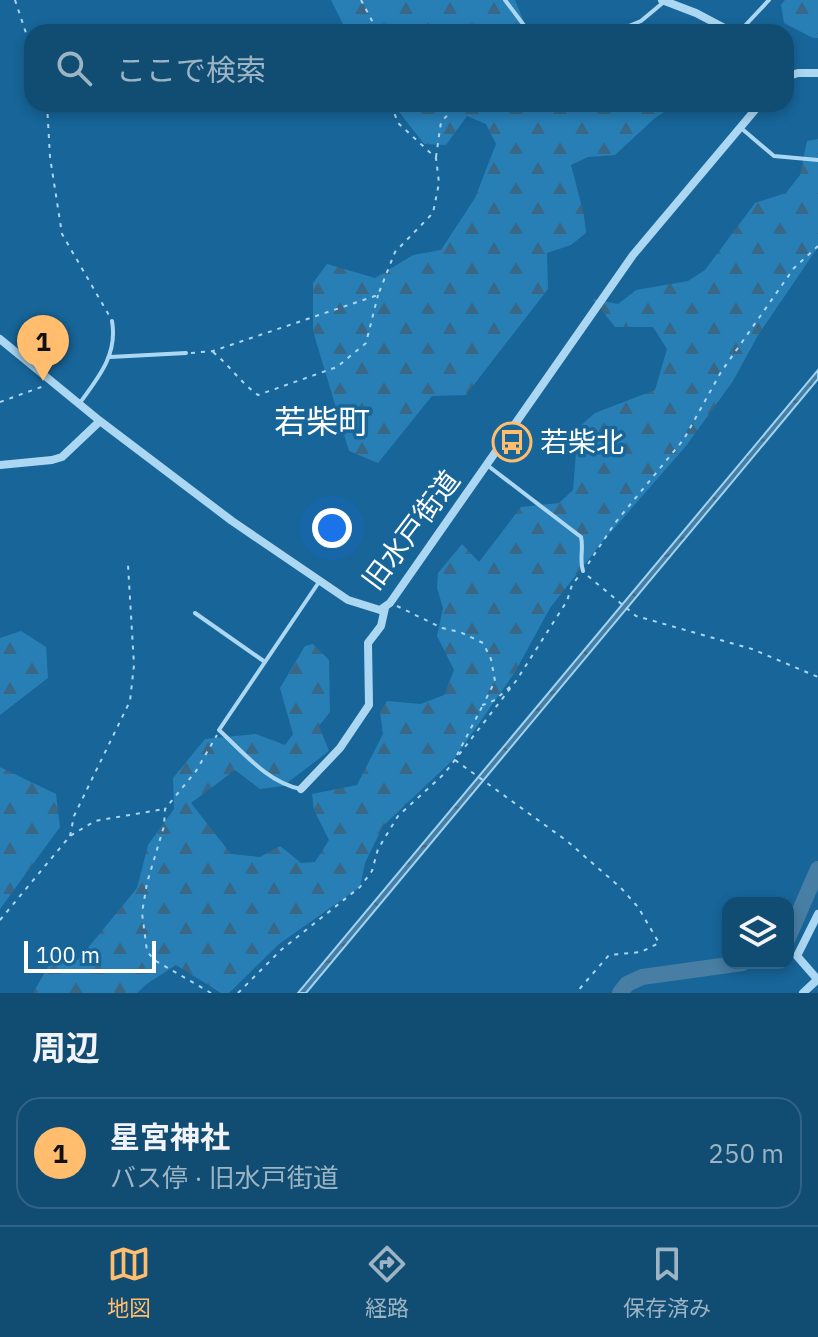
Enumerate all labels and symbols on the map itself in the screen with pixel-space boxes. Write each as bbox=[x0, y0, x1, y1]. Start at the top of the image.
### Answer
pin: 1 bbox=[17, 315, 69, 381]
district label: 若柴町 bbox=[274, 400, 370, 442]
bus stop icon: 若柴北 bbox=[491, 421, 533, 463]
place label: 若柴北 bbox=[540, 423, 624, 460]
street label: 旧水戸街道 bbox=[354, 463, 468, 597]
your location bbox=[312, 508, 352, 548]
scale bar bbox=[24, 937, 156, 973]

